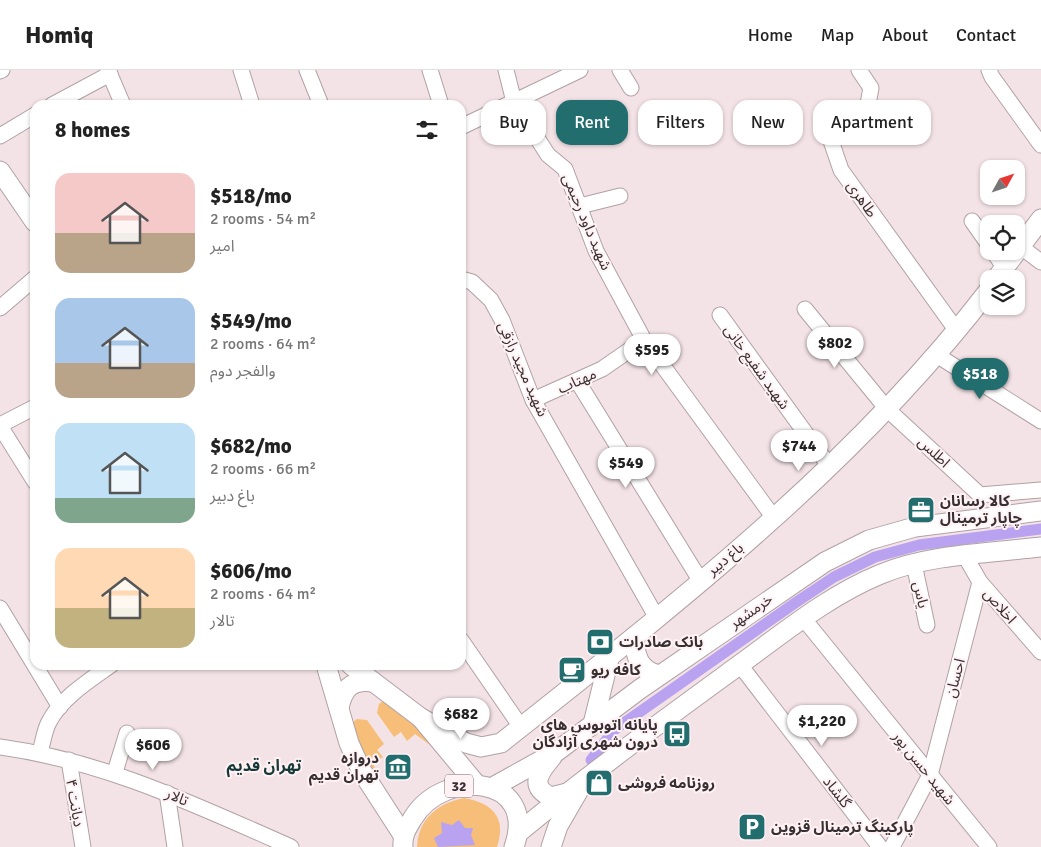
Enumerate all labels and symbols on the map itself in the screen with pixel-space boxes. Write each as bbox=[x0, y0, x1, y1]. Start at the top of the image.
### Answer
north arrow bbox=[980, 160, 1025, 205]
street label: شهید داود رحیمی bbox=[559, 171, 616, 273]
street label: طاهری bbox=[843, 177, 881, 221]
street label: شهید مجید رازقی bbox=[494, 319, 552, 419]
street label: شهید شفیع خانی bbox=[718, 321, 794, 415]
pin: $802 bbox=[805, 326, 865, 369]
pin: $595 bbox=[622, 334, 682, 376]
pin: $518 bbox=[950, 358, 1010, 400]
street label: مهتاب bbox=[555, 365, 599, 397]
pin: $744 bbox=[769, 430, 829, 472]
street label: اطلس bbox=[914, 433, 954, 471]
pin: $549 bbox=[596, 446, 656, 489]
place label: کالا رسانان چاپار ترمینال bbox=[940, 492, 1022, 528]
office icon: کالا رسانان چاپار ترمینال bbox=[906, 495, 936, 525]
street label: باغ دبیر bbox=[702, 539, 749, 582]
street label: یاس bbox=[909, 580, 933, 610]
street label: اخلاص bbox=[980, 585, 1020, 627]
street label: خرمشهر bbox=[725, 590, 776, 633]
bank icon: بانک صادرات bbox=[585, 627, 615, 657]
place label: بانک صادرات bbox=[619, 633, 703, 651]
cafe icon: کافه ریو bbox=[557, 655, 587, 685]
street label: احسان bbox=[941, 656, 969, 700]
place label: کافه ریو bbox=[591, 661, 641, 679]
pin: $682 bbox=[431, 698, 491, 740]
pin: $1,220 bbox=[781, 704, 863, 747]
place label: پایانه اتوبوس های درون شهری آزادگان bbox=[533, 716, 658, 751]
bus stop icon: پایانه اتوبوس های درون شهری آزادگان bbox=[662, 719, 692, 749]
street label: شهید حسن پور bbox=[887, 727, 959, 809]
pin: $606 bbox=[123, 728, 183, 771]
place label: دروازه تهران قدیم bbox=[309, 749, 380, 786]
museum icon: دروازه تهران قدیم bbox=[383, 752, 413, 782]
district label: تهران قدیم bbox=[227, 756, 302, 778]
shop icon: روزنامه فروشی bbox=[584, 768, 614, 798]
street label: گلشاد bbox=[819, 773, 855, 812]
road number: 32 bbox=[445, 774, 473, 798]
place label: روزنامه فروشی bbox=[618, 774, 715, 792]
street label: دیانت ۴ bbox=[62, 778, 88, 828]
street label: تالار bbox=[162, 784, 191, 810]
parking icon: پارکینگ ترمینال قزوین bbox=[737, 812, 767, 842]
place label: پارکینگ ترمینال قزوین bbox=[771, 818, 914, 837]

